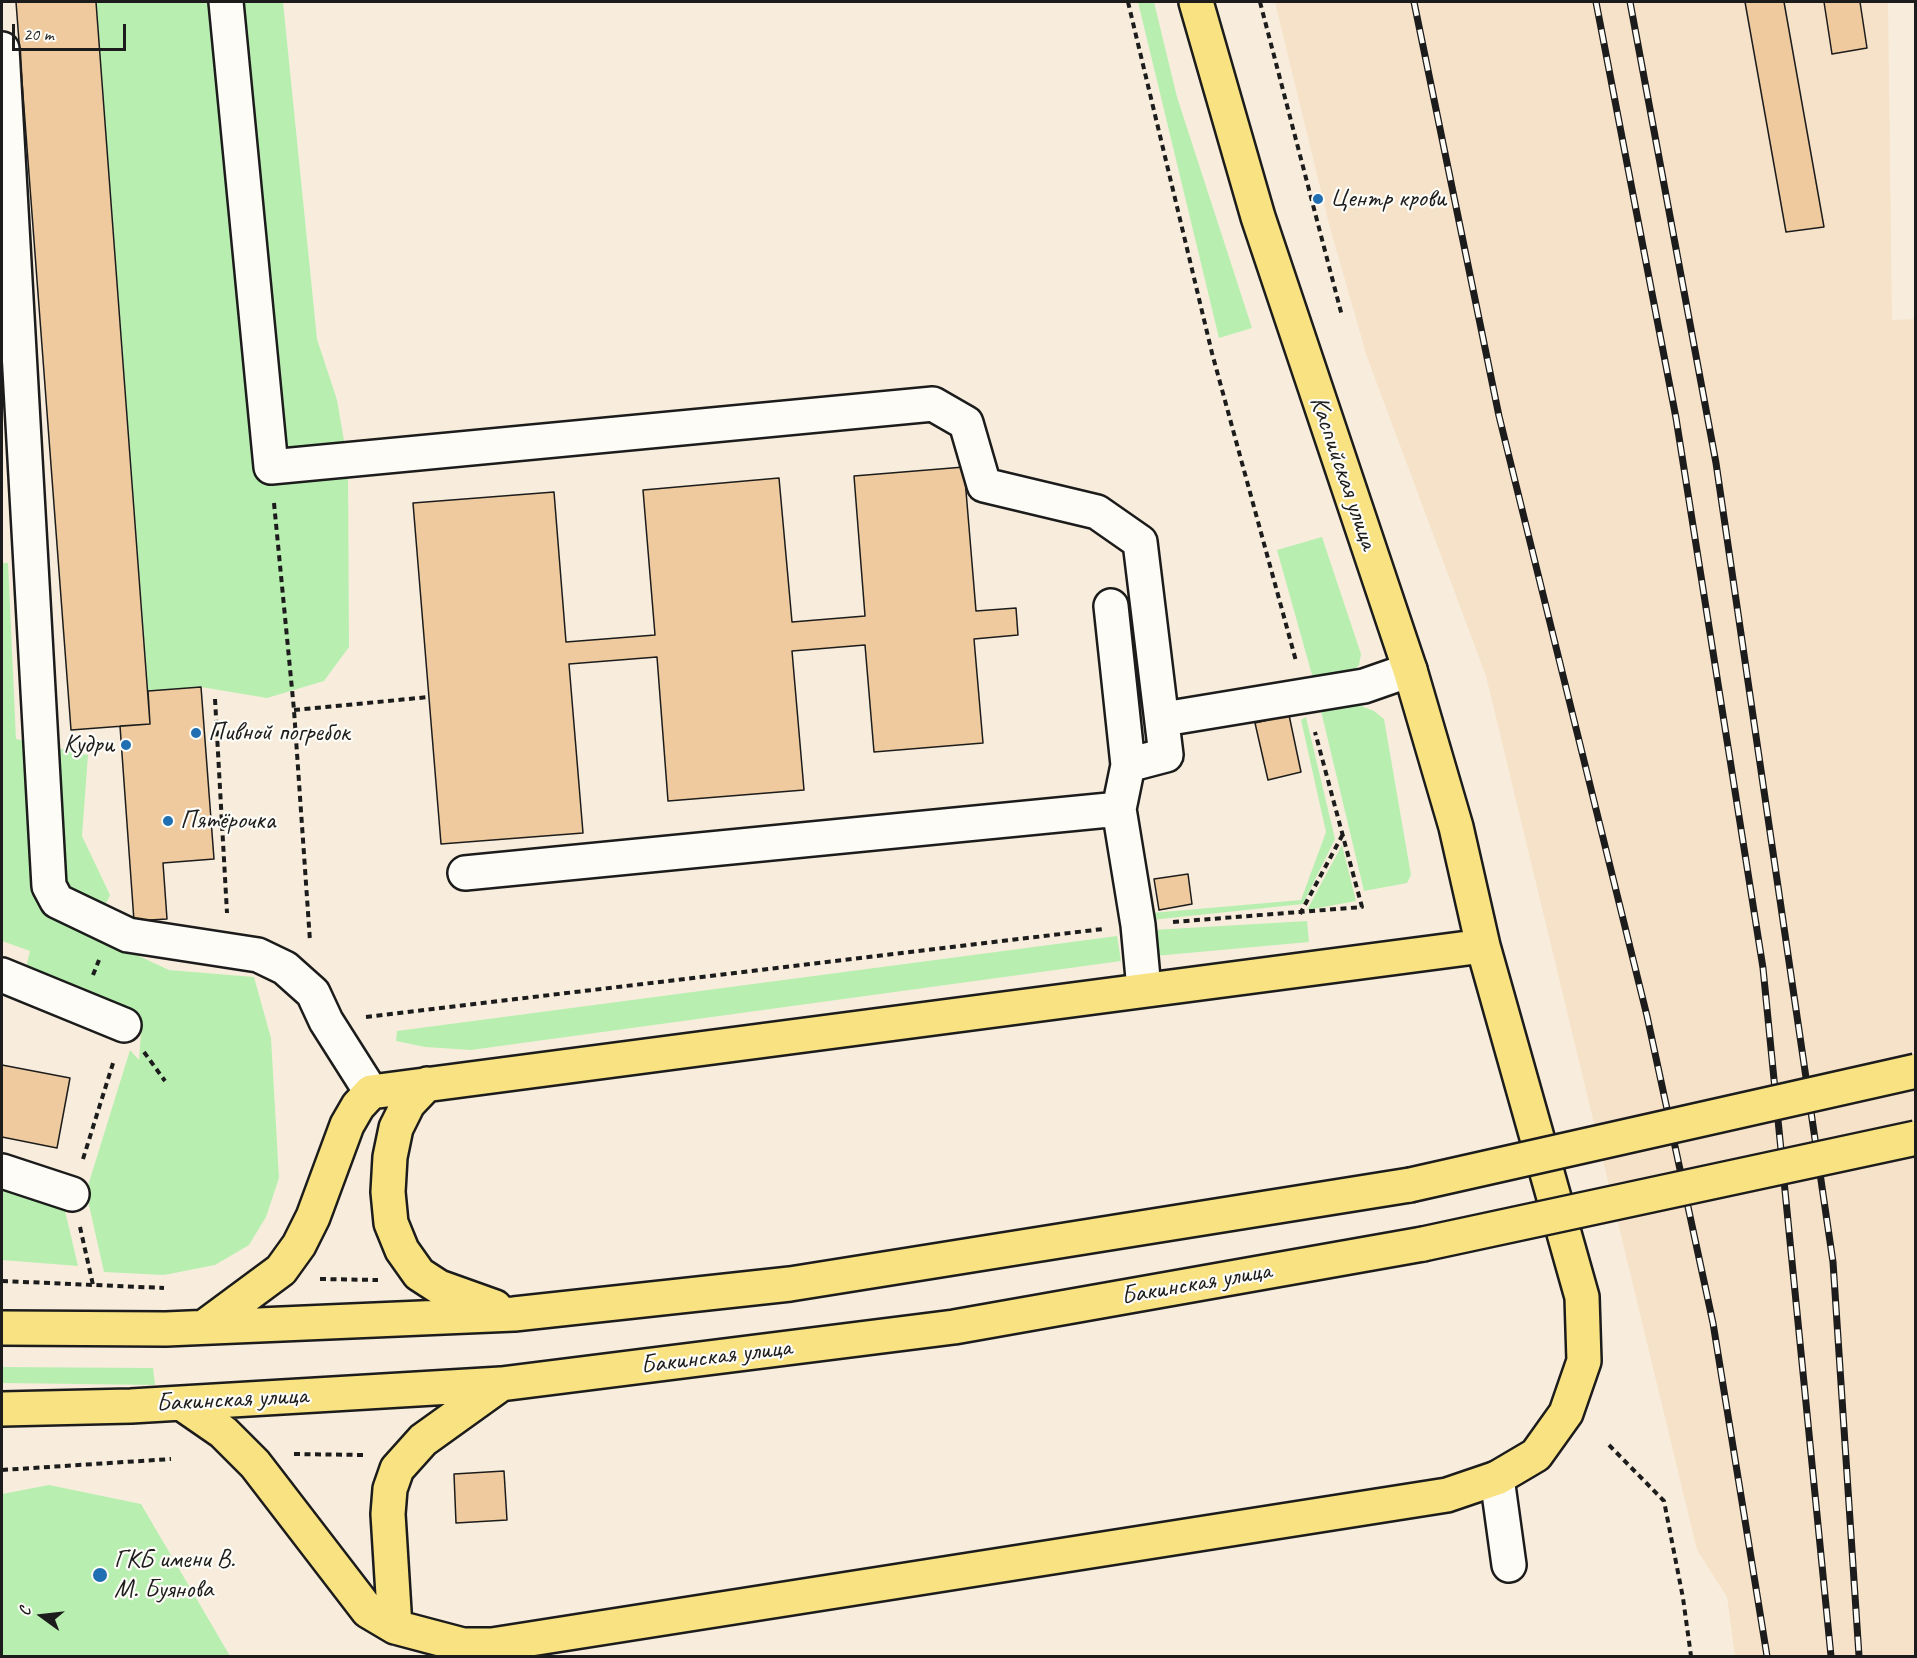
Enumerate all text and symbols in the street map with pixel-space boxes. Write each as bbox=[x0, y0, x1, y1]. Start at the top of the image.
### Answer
scale bar bbox=[15, 12, 129, 50]
text: 20 m bbox=[23, 23, 54, 45]
place label: Центр крови bbox=[1330, 183, 1446, 215]
marker: Центр крови bbox=[1311, 192, 1325, 206]
street label: Каспийская улица bbox=[1302, 392, 1384, 554]
place label: Пивной погребок bbox=[208, 717, 349, 749]
marker: Пивной погребок bbox=[189, 726, 203, 740]
place label: Кудри bbox=[63, 729, 114, 761]
marker: Кудри bbox=[119, 738, 133, 752]
place label: Пятёрочка bbox=[180, 805, 275, 837]
marker: Пятёрочка bbox=[161, 814, 175, 828]
street label: Бакинская улица bbox=[1119, 1255, 1273, 1313]
street label: Бакинская улица bbox=[639, 1332, 793, 1382]
street label: Бакинская улица bbox=[155, 1380, 309, 1420]
place label: ГКБ имени В. М. Буянова bbox=[114, 1544, 235, 1606]
marker: ГКБ имени В. М. Буянова bbox=[91, 1566, 109, 1584]
north arrow bbox=[12, 1586, 72, 1646]
text: С bbox=[14, 1605, 35, 1618]

